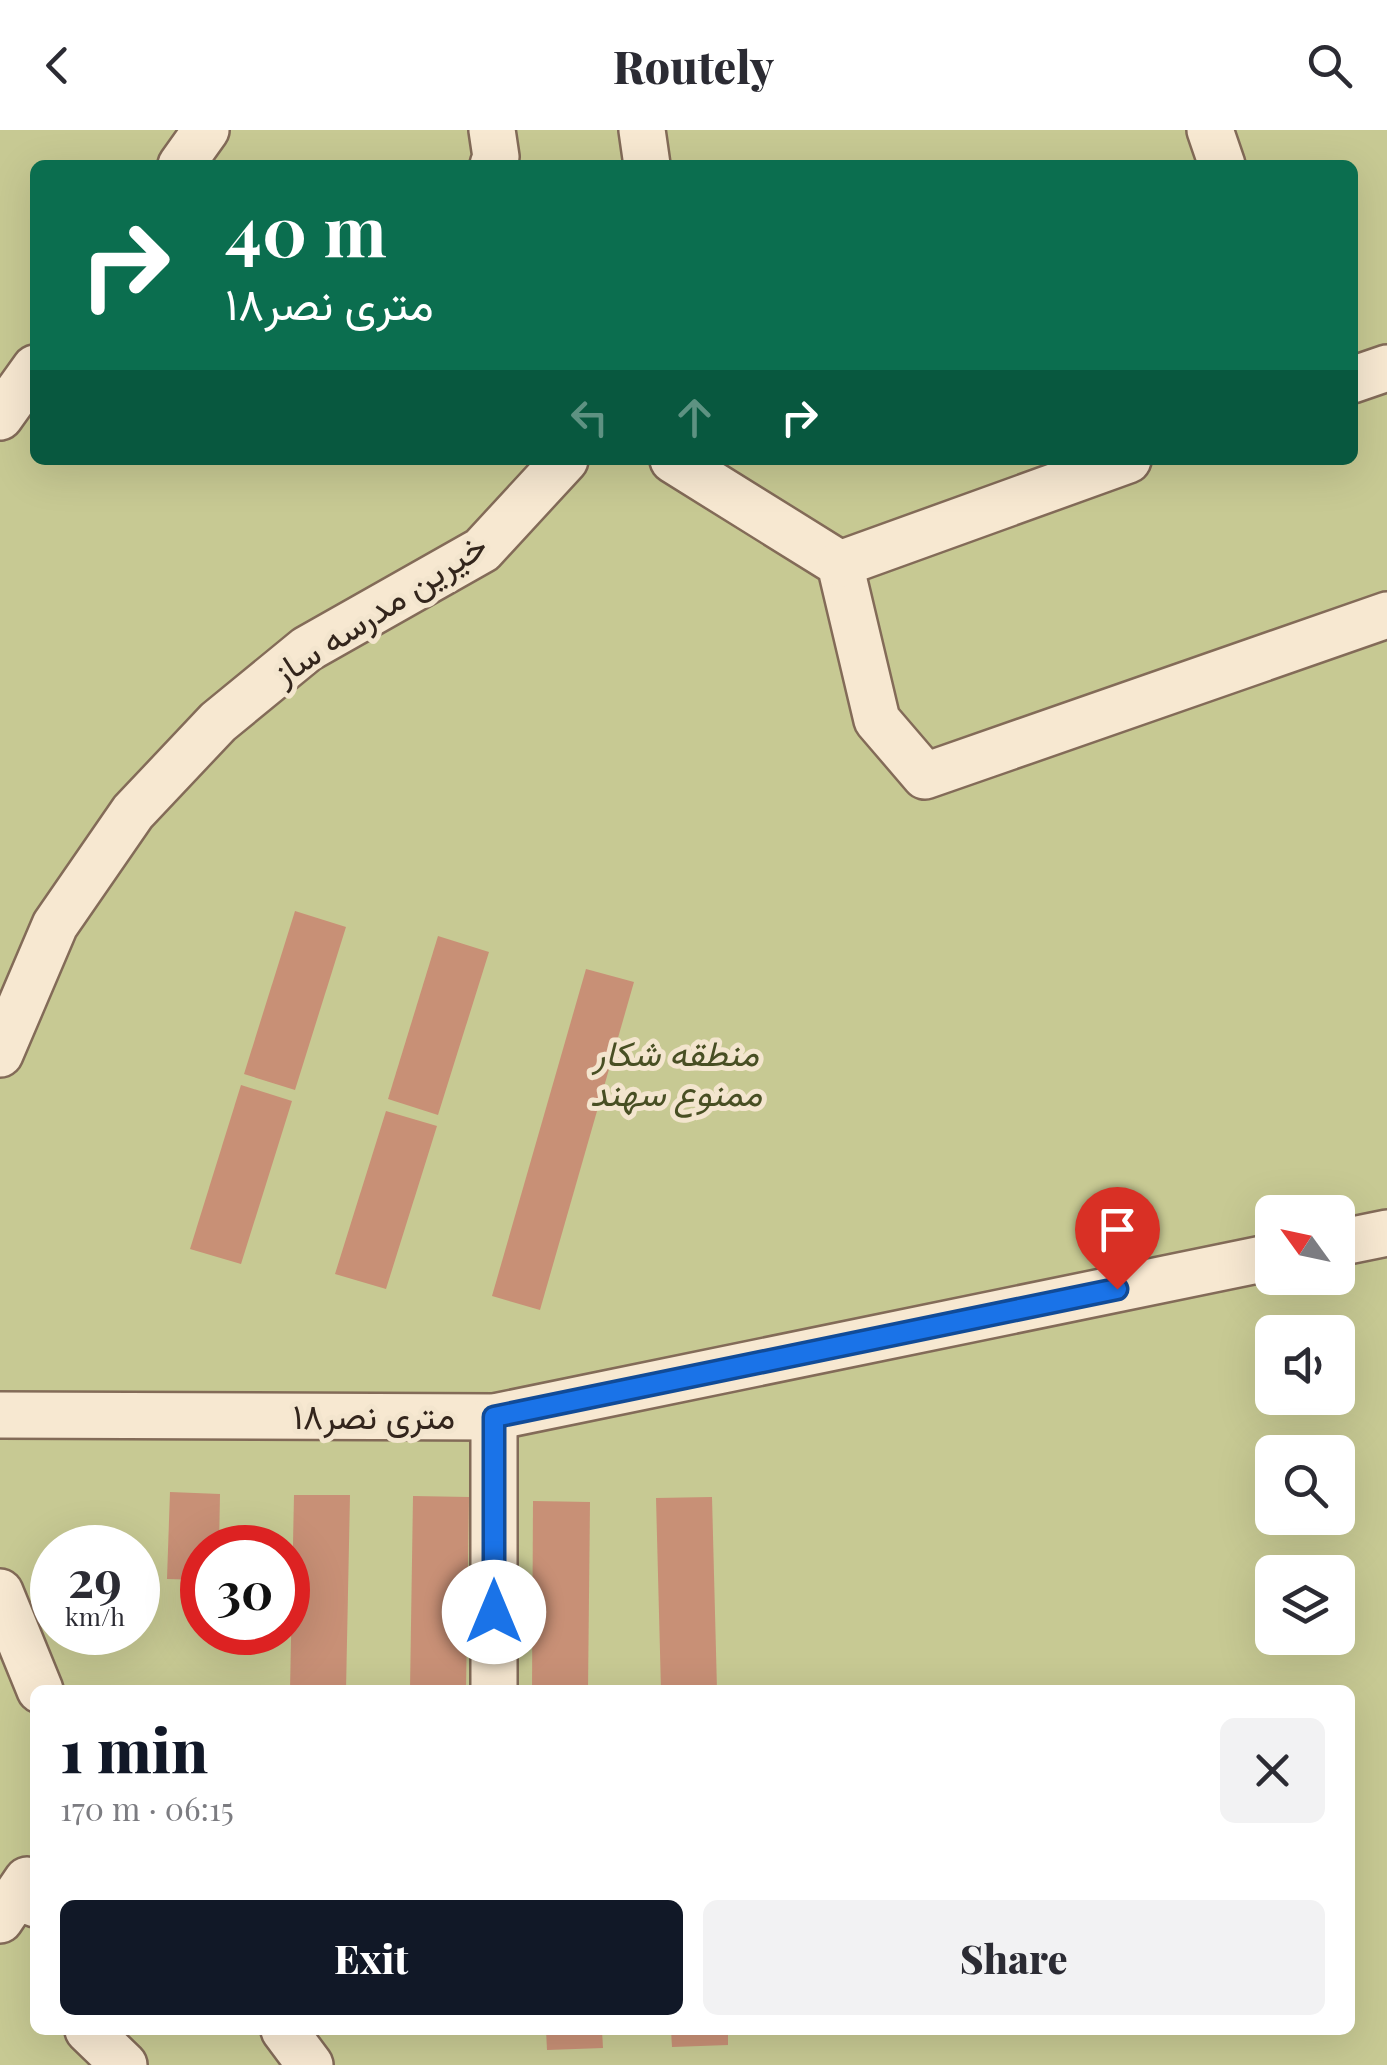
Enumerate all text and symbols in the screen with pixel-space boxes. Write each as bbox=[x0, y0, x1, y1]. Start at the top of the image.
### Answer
text: Routely bbox=[613, 35, 774, 95]
icon: back bbox=[30, 38, 85, 93]
icon: search bbox=[1302, 38, 1357, 93]
text: 40 m bbox=[225, 181, 387, 275]
icon: right bbox=[60, 200, 190, 330]
text: ۱۸متری نصر bbox=[225, 271, 434, 331]
icon: left bbox=[562, 390, 617, 445]
icon: ahead bbox=[667, 390, 722, 445]
icon: right bbox=[772, 390, 827, 445]
street label: خیرین مدرسه ساز bbox=[262, 520, 495, 695]
park label: منطقه شکار ممنوع سهند bbox=[590, 1028, 762, 1118]
pin bbox=[1075, 1187, 1160, 1290]
north arrow bbox=[1255, 1195, 1355, 1295]
map controls bbox=[1255, 1195, 1355, 1655]
icon: arrive bbox=[1090, 1202, 1145, 1257]
button: sound bbox=[1255, 1315, 1355, 1415]
street label: ۱۸متری نصر bbox=[293, 1391, 455, 1439]
button: search bbox=[1255, 1435, 1355, 1535]
speed limit sign: 30 bbox=[180, 1525, 310, 1655]
text: 29 bbox=[68, 1544, 122, 1611]
button: layers bbox=[1255, 1555, 1355, 1655]
position arrow bbox=[442, 1560, 546, 1664]
text: km/h bbox=[65, 1599, 125, 1632]
text: 1 min bbox=[60, 1708, 208, 1788]
button: close bbox=[1220, 1718, 1325, 1823]
text: 170 m · 06:15 bbox=[60, 1786, 234, 1829]
button: Exit bbox=[60, 1900, 683, 2015]
button: Share bbox=[703, 1900, 1325, 2015]

